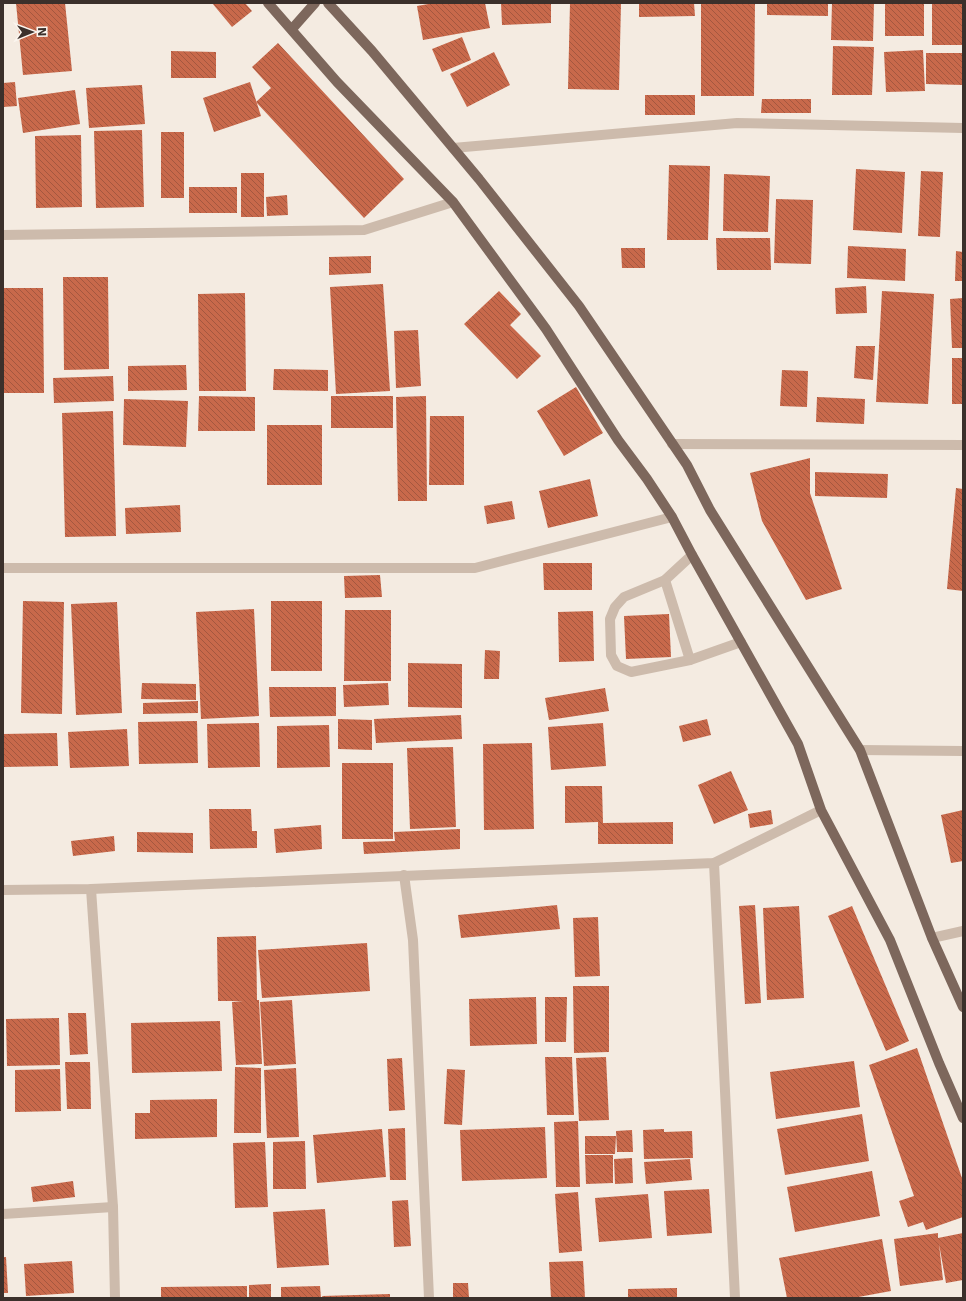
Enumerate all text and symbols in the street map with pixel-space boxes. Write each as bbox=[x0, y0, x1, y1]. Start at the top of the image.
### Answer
north arrow bbox=[12, 12, 52, 52]
text: N bbox=[35, 27, 48, 37]

